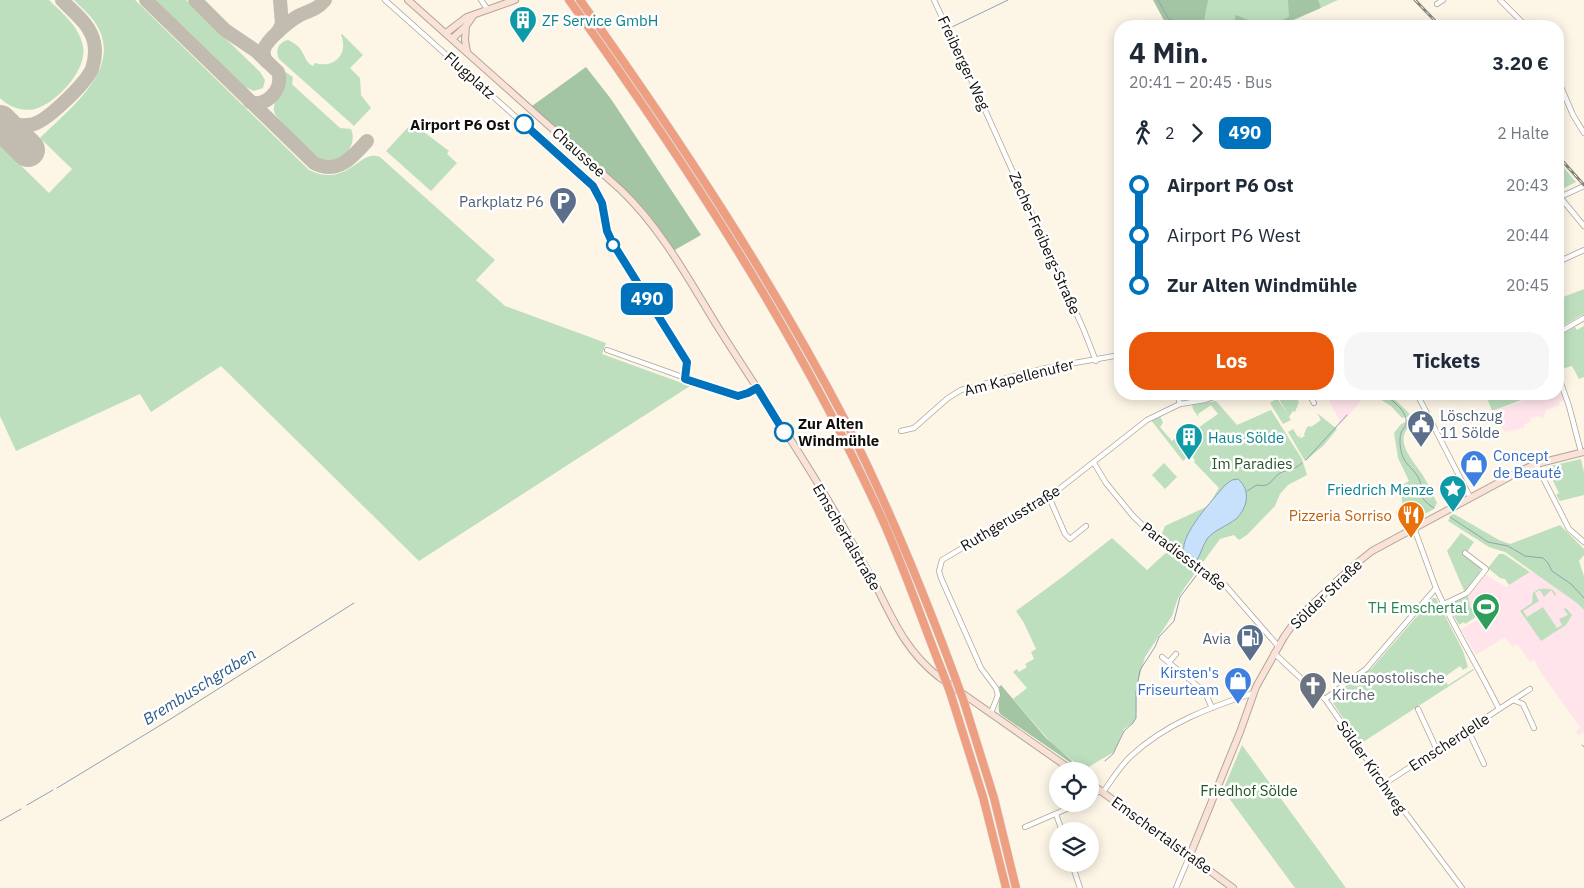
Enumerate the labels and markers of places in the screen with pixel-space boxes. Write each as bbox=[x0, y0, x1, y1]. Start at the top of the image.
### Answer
building icon: ZF Service GmbH bbox=[508, 5, 538, 44]
place label: ZF Service GmbH bbox=[542, 11, 658, 30]
marker: Airport P6 Ost bbox=[514, 114, 534, 134]
place label: Airport P6 Ost bbox=[410, 115, 510, 134]
parking icon: Parkplatz P6 bbox=[548, 186, 578, 225]
place label: Parkplatz P6 bbox=[459, 192, 544, 211]
unlabelled marker bbox=[606, 238, 620, 252]
place label: Löschzug 11 Sölde bbox=[1440, 406, 1503, 442]
public building icon: Löschzug 11 Sölde bbox=[1406, 409, 1436, 448]
place label: Zur Alten Windmühle bbox=[798, 414, 879, 450]
marker: Zur Alten Windmühle bbox=[774, 422, 794, 442]
building icon: Haus Sölde bbox=[1174, 422, 1204, 461]
place label: Haus Sölde bbox=[1208, 428, 1284, 447]
place label: Concept de Beauté bbox=[1493, 446, 1561, 482]
shop icon: Concept de Beauté bbox=[1459, 449, 1489, 488]
place icon: Friedrich Menze bbox=[1438, 474, 1468, 513]
place label: Friedrich Menze bbox=[1327, 480, 1434, 499]
restaurant icon: Pizzeria Sorriso bbox=[1396, 500, 1426, 539]
place label: Pizzeria Sorriso bbox=[1289, 506, 1392, 525]
sports icon: TH Emschertal bbox=[1471, 592, 1501, 631]
place label: TH Emschertal bbox=[1368, 598, 1467, 617]
fuel station icon: Avia bbox=[1235, 623, 1265, 662]
place label: Avia bbox=[1203, 629, 1231, 648]
place label: Kirsten's Friseurteam bbox=[1137, 663, 1219, 699]
shop icon: Kirsten's Friseurteam bbox=[1223, 666, 1253, 705]
place label: Neuapostolische Kirche bbox=[1332, 668, 1445, 704]
church icon: Neuapostolische Kirche bbox=[1298, 671, 1328, 710]

